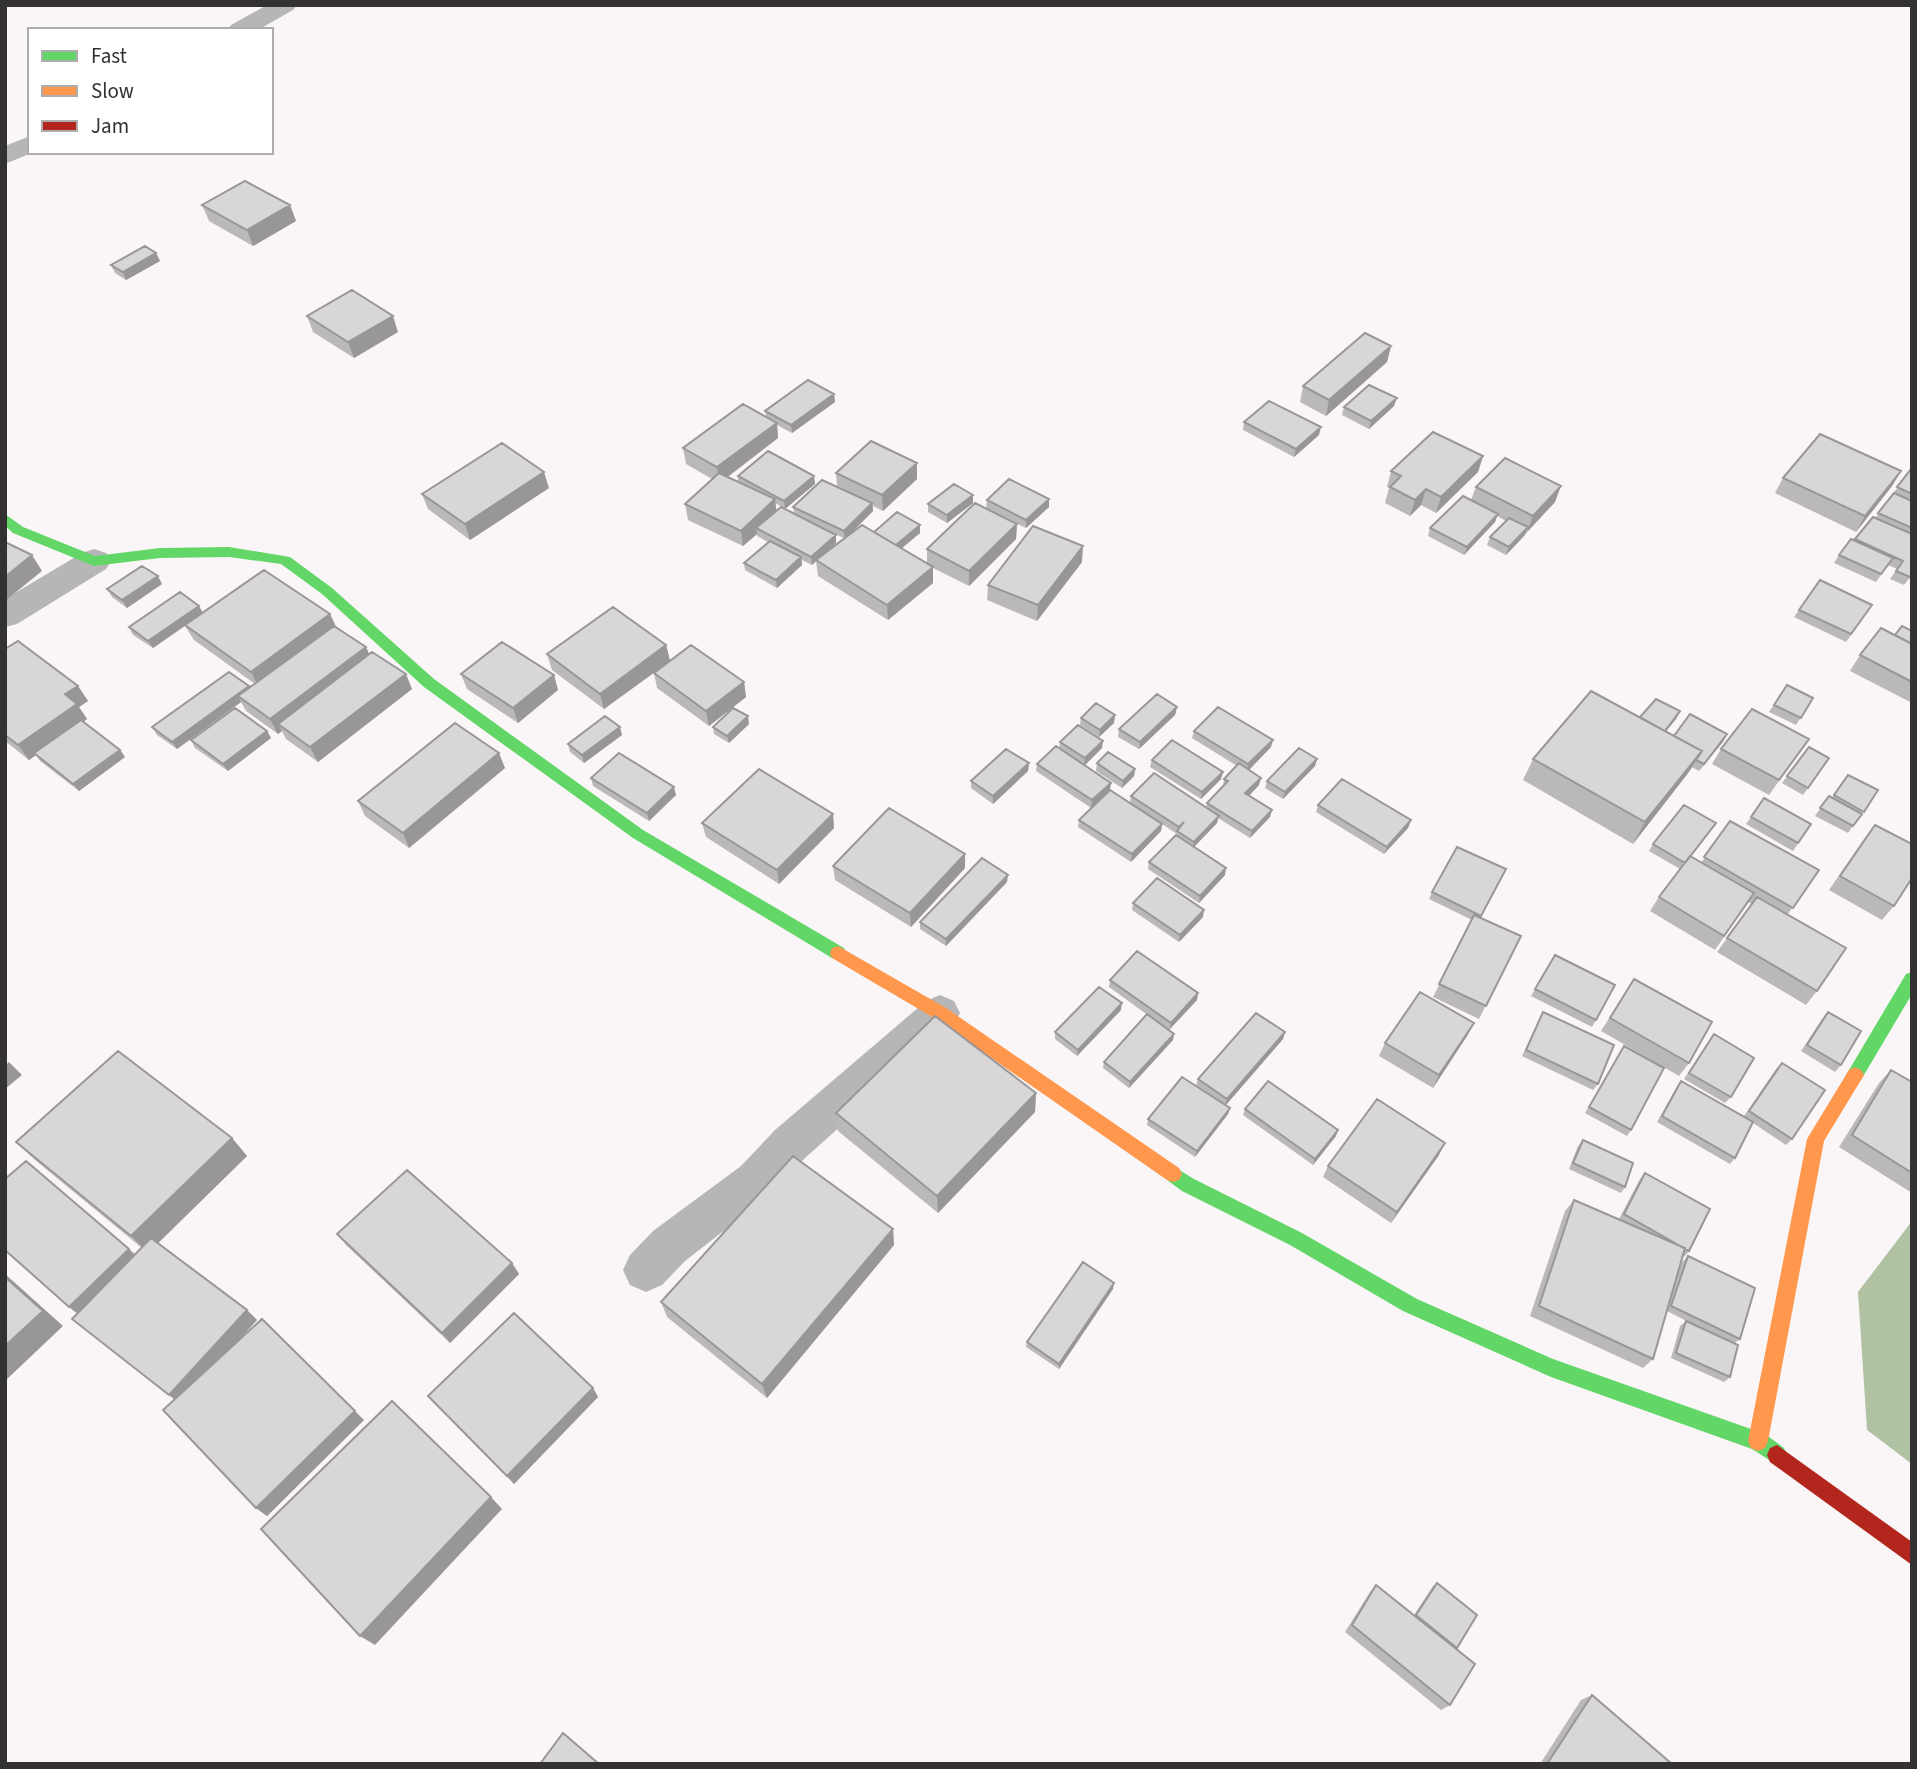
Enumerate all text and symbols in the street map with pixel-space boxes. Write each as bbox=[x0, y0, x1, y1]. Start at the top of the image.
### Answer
legend bbox=[28, 28, 273, 154]
text: Fast bbox=[91, 41, 127, 71]
text: Slow bbox=[91, 76, 134, 106]
text: Jam bbox=[91, 111, 129, 141]

